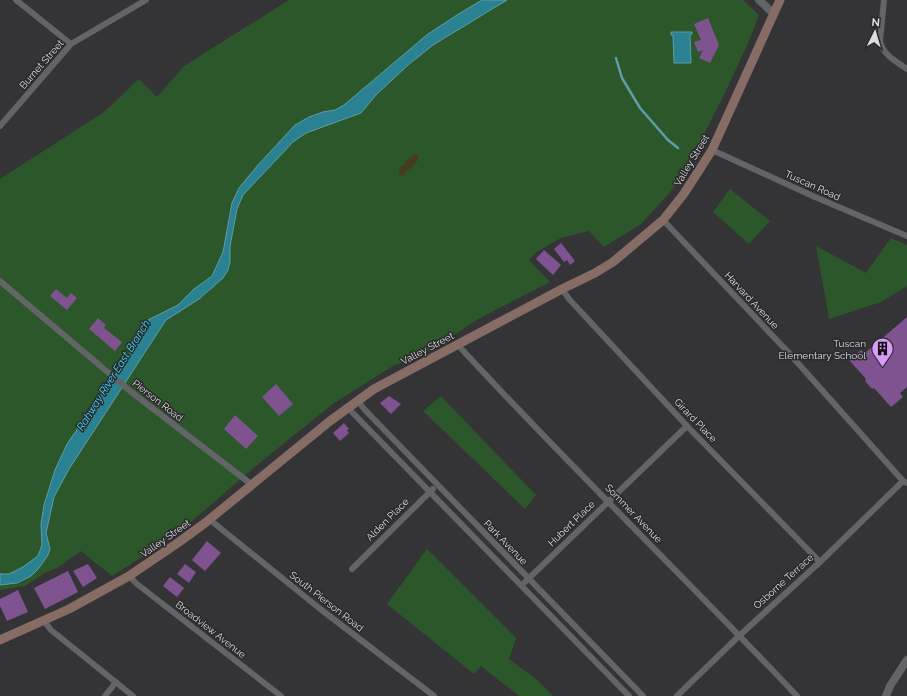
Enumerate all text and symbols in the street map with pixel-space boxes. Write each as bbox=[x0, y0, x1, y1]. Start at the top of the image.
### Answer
north arrow bbox=[855, 12, 895, 52]
text: N bbox=[871, 16, 881, 29]
street label: Burnet Street bbox=[17, 37, 66, 91]
street label: Valley Street bbox=[672, 132, 711, 188]
street label: Tuscan Road bbox=[783, 168, 842, 203]
street label: Harvard Avenue bbox=[722, 270, 781, 331]
water label: Rahway River East Branch bbox=[74, 317, 153, 433]
street label: Valley Street bbox=[399, 330, 456, 367]
building icon: Tuscan Elementary School bbox=[869, 336, 895, 369]
place label: Tuscan Elementary School bbox=[778, 338, 866, 361]
street label: Pierson Road bbox=[130, 377, 185, 423]
street label: Girard Place bbox=[672, 396, 719, 444]
street label: Sommer Avenue bbox=[603, 482, 664, 545]
street label: Alden Place bbox=[364, 496, 411, 543]
street label: Hubert Place bbox=[546, 498, 597, 548]
street label: Valley Street bbox=[138, 517, 193, 560]
street label: Park Avenue bbox=[482, 518, 530, 567]
street label: Osborne Terrace bbox=[751, 552, 816, 611]
street label: South Pierson Road bbox=[288, 569, 366, 634]
street label: Broadview Avenue bbox=[173, 599, 248, 660]

